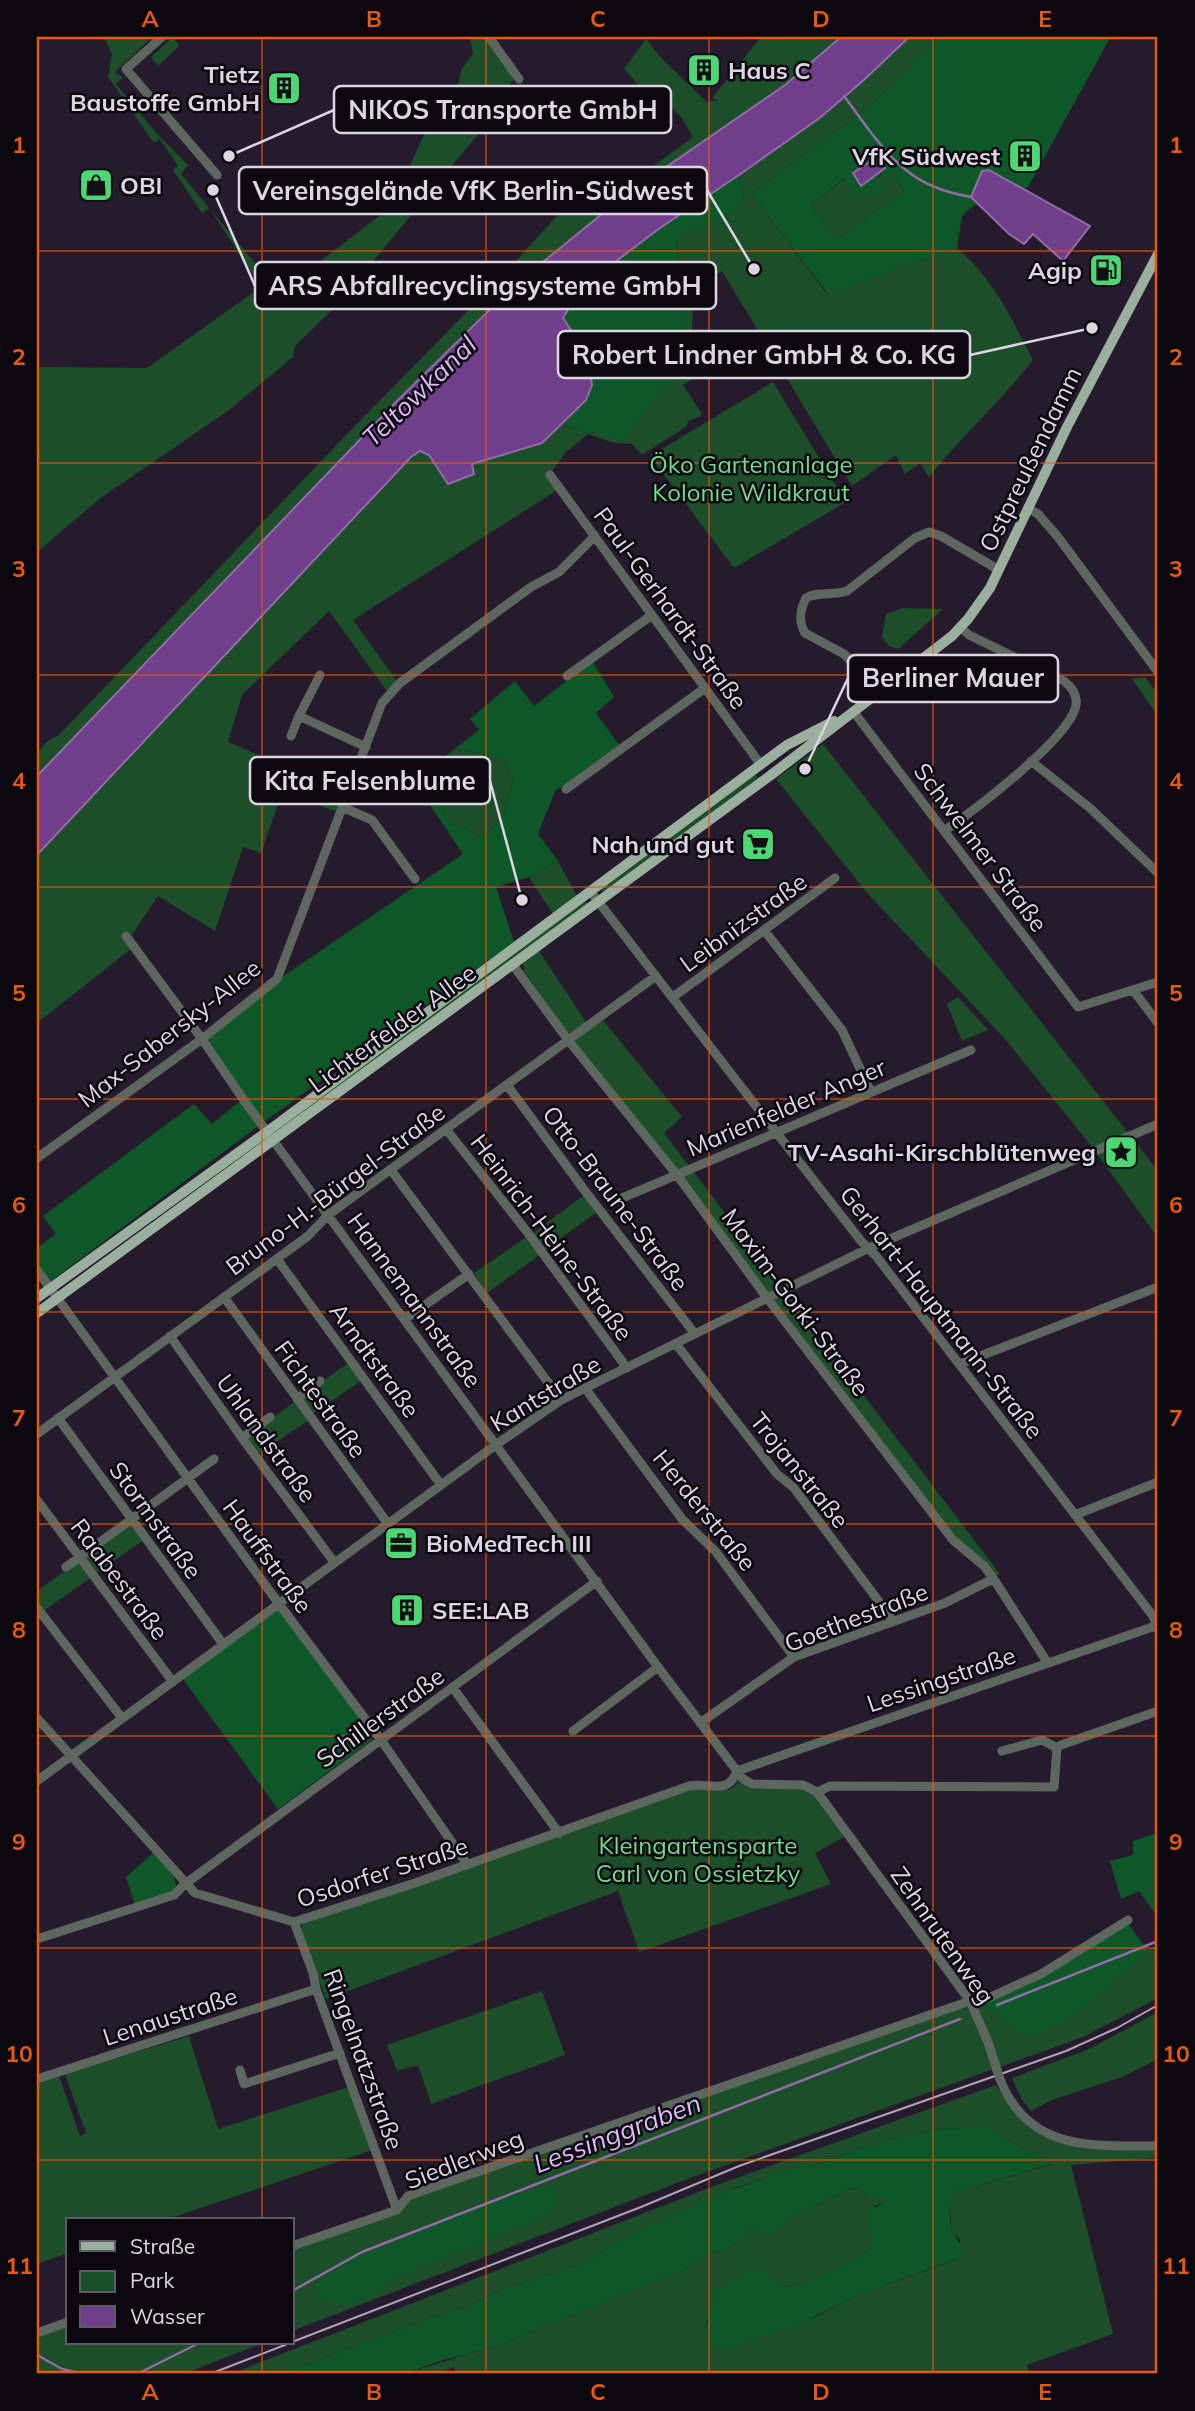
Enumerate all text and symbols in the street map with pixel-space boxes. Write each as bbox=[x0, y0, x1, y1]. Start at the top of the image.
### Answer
text: A bbox=[141, 4, 159, 33]
text: B bbox=[366, 4, 382, 33]
text: C bbox=[590, 4, 606, 33]
text: D bbox=[812, 4, 830, 33]
text: E bbox=[1038, 4, 1052, 33]
building icon: Haus C bbox=[685, 51, 723, 89]
place label: Haus C bbox=[728, 55, 811, 85]
place label: Tietz Baustoffe GmbH bbox=[70, 59, 260, 117]
building icon: Tietz Baustoffe GmbH bbox=[265, 69, 303, 107]
callout: NIKOS Transporte GmbH bbox=[334, 86, 671, 133]
text: NIKOS Transporte GmbH bbox=[348, 93, 658, 126]
text: 1 bbox=[12, 130, 26, 159]
text: 1 bbox=[1169, 130, 1183, 159]
building icon: VfK Südwest bbox=[1006, 137, 1044, 175]
place label: VfK Südwest bbox=[851, 141, 1000, 171]
shop icon: OBI bbox=[77, 166, 115, 204]
callout: Vereinsgelände VfK Berlin-Südwest bbox=[239, 167, 707, 214]
place label: OBI bbox=[120, 170, 162, 200]
text: Vereinsgelände VfK Berlin-Südwest bbox=[252, 174, 693, 207]
fuel station icon: Agip bbox=[1087, 251, 1125, 289]
place label: Agip bbox=[1028, 255, 1082, 285]
callout: ARS Abfallrecyclingsysteme GmbH bbox=[255, 262, 716, 309]
text: ARS Abfallrecyclingsysteme GmbH bbox=[268, 269, 702, 302]
water label: Teltowkanal bbox=[355, 328, 484, 454]
callout: Robert Lindner GmbH & Co. KG bbox=[558, 331, 970, 378]
text: Robert Lindner GmbH & Co. KG bbox=[572, 338, 956, 371]
text: 2 bbox=[12, 342, 26, 371]
text: 2 bbox=[1169, 342, 1183, 371]
street label: Ostpreußendamm bbox=[972, 362, 1088, 556]
park label: Öko Gartenanlage Kolonie Wildkraut bbox=[649, 449, 853, 507]
street label: Paul-Gerhardt-Straße bbox=[588, 501, 754, 715]
text: 3 bbox=[12, 554, 26, 583]
text: 3 bbox=[1169, 554, 1183, 583]
callout: Berliner Mauer bbox=[848, 655, 1058, 702]
text: Berliner Mauer bbox=[862, 661, 1045, 694]
callout: Kita Felsenblume bbox=[250, 757, 490, 804]
street label: Schwelmer Straße bbox=[908, 757, 1054, 937]
text: Kita Felsenblume bbox=[264, 764, 476, 797]
text: 4 bbox=[12, 766, 26, 795]
text: 4 bbox=[1169, 766, 1183, 795]
supermarket icon: Nah und gut bbox=[739, 825, 777, 863]
place label: Nah und gut bbox=[591, 829, 734, 859]
street label: Leibnizstraße bbox=[674, 866, 812, 978]
street label: Max-Sabersky-Allee bbox=[72, 952, 266, 1114]
street label: Lichterfelder Allee bbox=[302, 957, 482, 1099]
text: 5 bbox=[12, 978, 26, 1007]
text: 5 bbox=[1169, 978, 1183, 1007]
street label: Marienfelder Anger bbox=[682, 1051, 890, 1163]
street label: Bruno-H.-Bürgel-Straße bbox=[219, 1097, 451, 1281]
street label: Otto-Braune-Straße bbox=[537, 1099, 695, 1297]
street label: Heinrich-Heine-Straße bbox=[465, 1128, 639, 1346]
place icon: TV-Asahi-Kirschblütenweg bbox=[1102, 1133, 1140, 1171]
place label: TV-Asahi-Kirschblütenweg bbox=[788, 1137, 1096, 1167]
street label: Gerhart-Hauptmann-Straße bbox=[834, 1180, 1050, 1444]
text: 6 bbox=[12, 1190, 26, 1219]
text: 6 bbox=[1169, 1190, 1183, 1219]
street label: Maxim-Gorki-Straße bbox=[716, 1202, 876, 1402]
street label: Hannemannstraße bbox=[341, 1207, 489, 1393]
street label: Arndtstraße bbox=[323, 1297, 427, 1423]
street label: Fichtestraße bbox=[268, 1334, 374, 1464]
street label: Kantstraße bbox=[484, 1348, 606, 1438]
street label: Uhlandstraße bbox=[210, 1368, 324, 1508]
text: 7 bbox=[12, 1403, 26, 1432]
text: 7 bbox=[1169, 1403, 1183, 1432]
street label: Trojanstraße bbox=[744, 1406, 856, 1534]
street label: Herderstraße bbox=[647, 1443, 763, 1577]
street label: Stormstraße bbox=[103, 1455, 209, 1585]
street label: Hauffstraße bbox=[217, 1493, 319, 1619]
street label: Raabestraße bbox=[65, 1512, 175, 1646]
office icon: BioMedTech III bbox=[382, 1524, 420, 1562]
place label: BioMedTech III bbox=[426, 1528, 592, 1558]
street label: Goethestraße bbox=[780, 1576, 932, 1658]
building icon: SEE:LAB bbox=[388, 1591, 426, 1629]
place label: SEE:LAB bbox=[432, 1595, 530, 1625]
text: 8 bbox=[12, 1615, 26, 1644]
text: 8 bbox=[1169, 1615, 1183, 1644]
street label: Lessingstraße bbox=[863, 1639, 1019, 1719]
street label: Schillerstraße bbox=[310, 1660, 450, 1774]
text: 9 bbox=[12, 1827, 26, 1856]
text: 9 bbox=[1169, 1827, 1183, 1856]
street label: Osdorfer Straße bbox=[293, 1830, 471, 1914]
park label: Kleingartensparte Carl von Ossietzky bbox=[596, 1830, 800, 1888]
street label: Zehnrutenweg bbox=[884, 1860, 1002, 2010]
street label: Ringelnatzstraße bbox=[317, 1964, 411, 2154]
street label: Lenaustraße bbox=[99, 1980, 241, 2052]
text: 10 bbox=[5, 2039, 33, 2068]
text: 10 bbox=[1162, 2039, 1190, 2068]
water label: Lessinggraben bbox=[529, 2086, 705, 2180]
street label: Siedlerweg bbox=[400, 2123, 528, 2195]
legend bbox=[66, 2218, 294, 2344]
text: Straße bbox=[130, 2233, 195, 2259]
text: 11 bbox=[5, 2251, 33, 2280]
text: 11 bbox=[1162, 2251, 1190, 2280]
text: Park bbox=[130, 2267, 174, 2293]
text: Wasser bbox=[130, 2303, 205, 2329]
text: A bbox=[141, 2377, 159, 2406]
text: B bbox=[366, 2377, 382, 2406]
text: C bbox=[590, 2377, 606, 2406]
text: D bbox=[812, 2377, 830, 2406]
text: E bbox=[1038, 2377, 1052, 2406]

